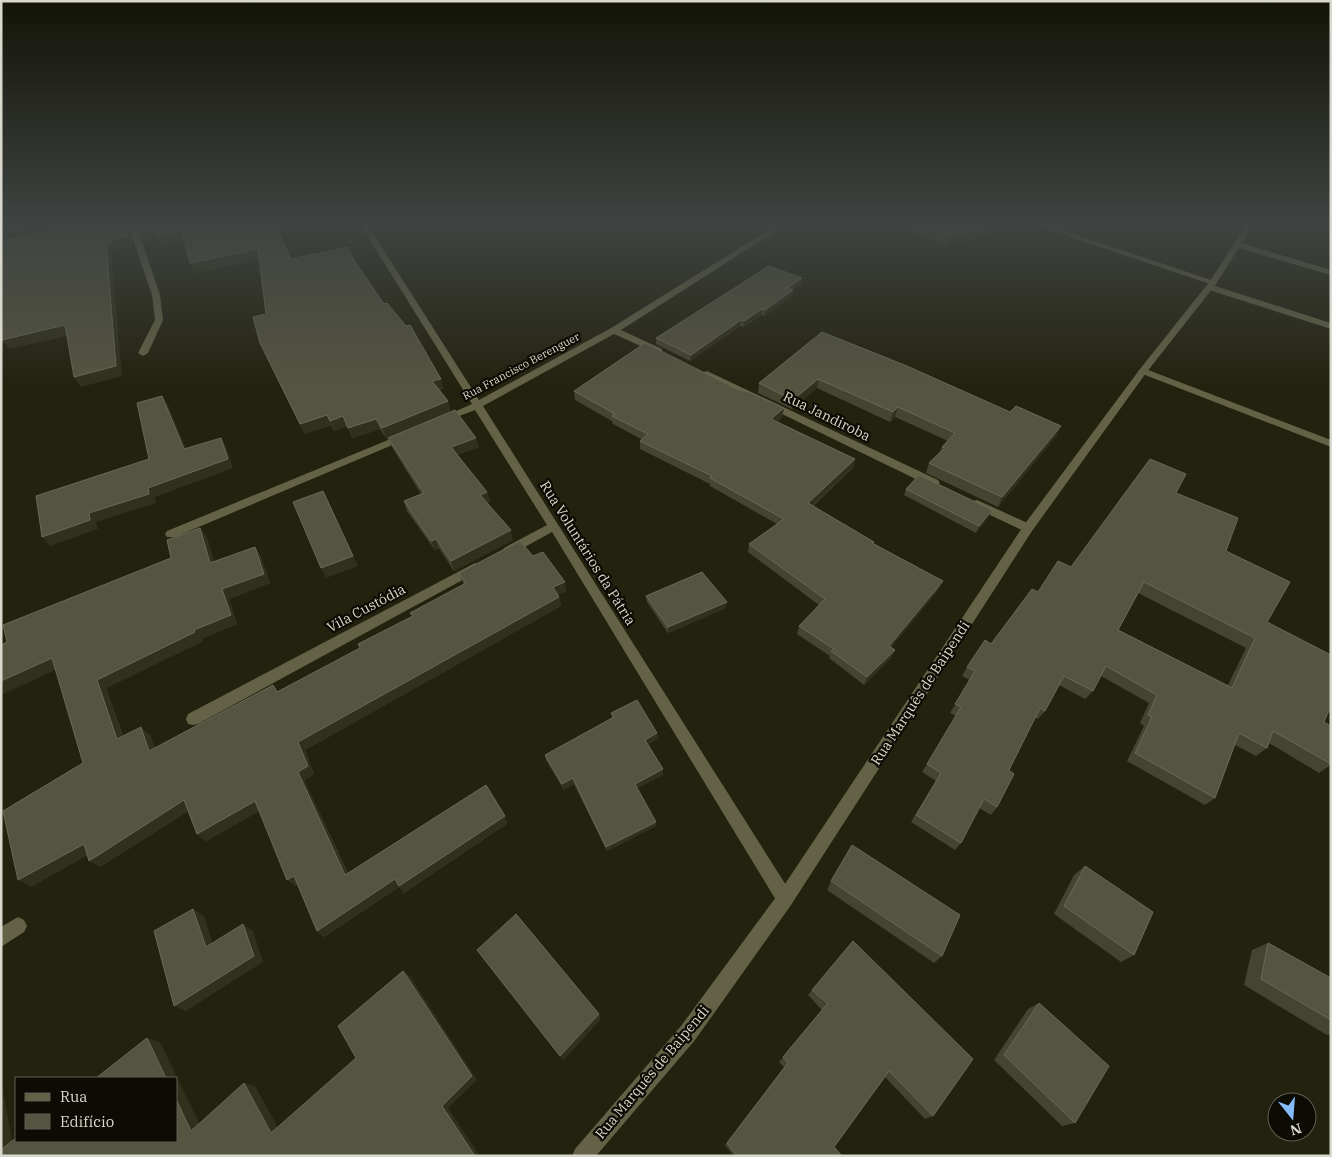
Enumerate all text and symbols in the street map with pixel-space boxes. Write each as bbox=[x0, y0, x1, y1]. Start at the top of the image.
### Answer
street label: Rua Francisco Berenguer bbox=[460, 329, 582, 403]
street label: Rua Jandiroba bbox=[780, 387, 874, 445]
street label: Rua Voluntários da Pátria bbox=[536, 477, 640, 629]
street label: Vila Custódia bbox=[324, 580, 409, 636]
street label: Rua Marquês de Baipendi bbox=[867, 617, 973, 769]
street label: Rua Marquês de Baipendi bbox=[591, 1002, 713, 1142]
legend bbox=[15, 1077, 178, 1142]
text: Rua bbox=[60, 1087, 87, 1106]
north arrow bbox=[1267, 1092, 1317, 1142]
text: Edifício bbox=[60, 1112, 114, 1131]
text: N bbox=[1288, 1119, 1304, 1140]

